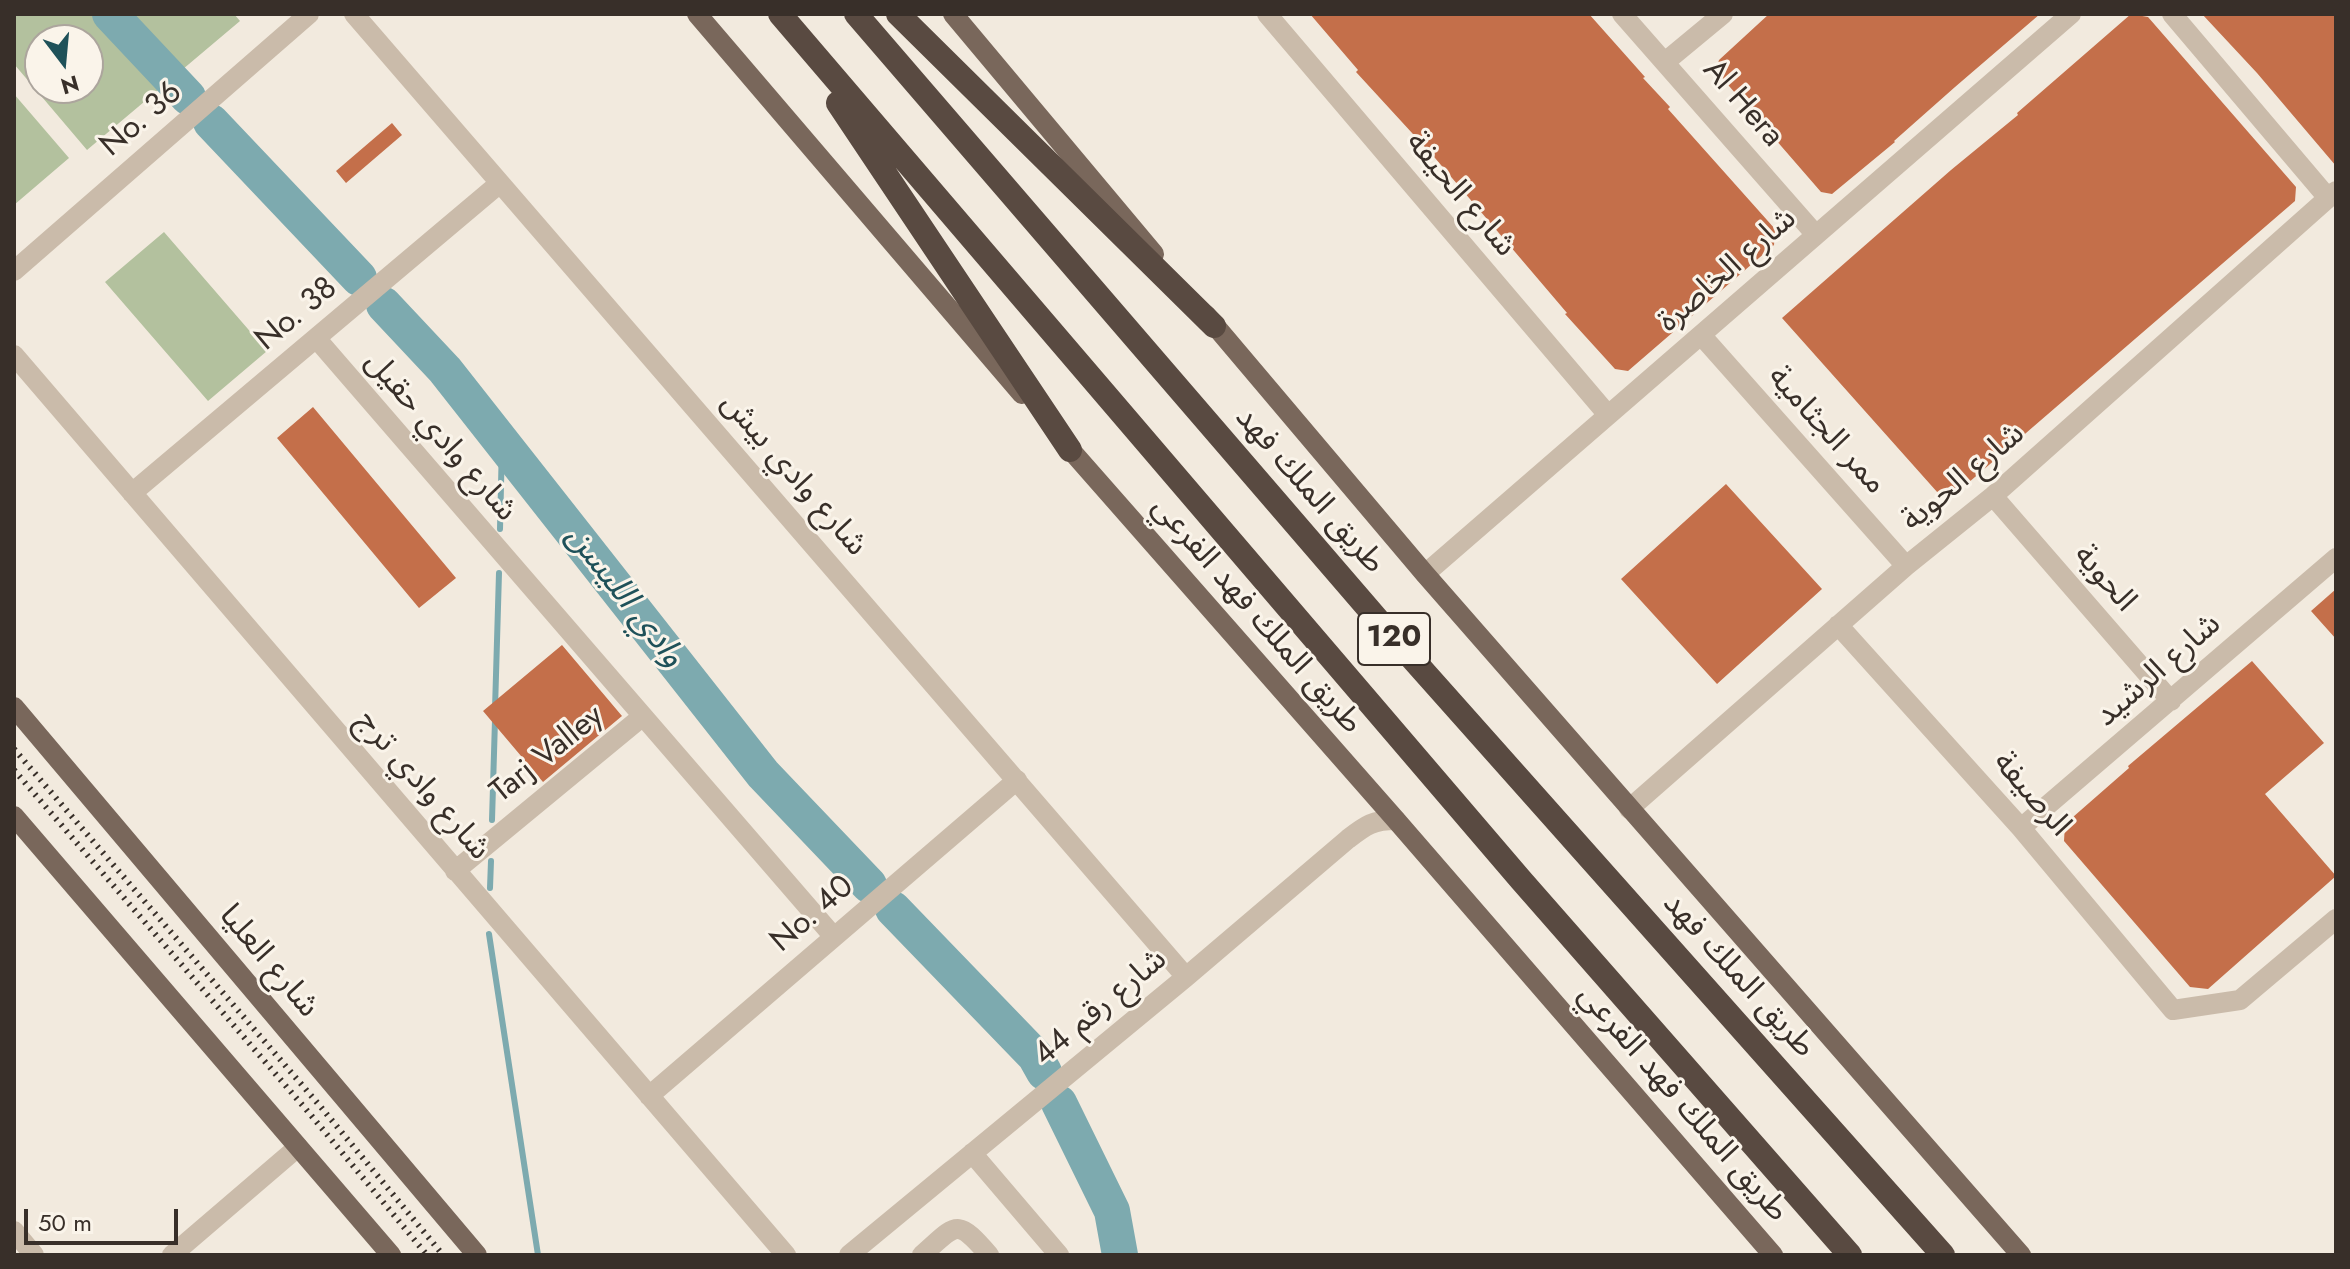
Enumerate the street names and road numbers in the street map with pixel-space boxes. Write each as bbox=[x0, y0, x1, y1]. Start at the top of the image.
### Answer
street label: Al Hera bbox=[1693, 52, 1791, 156]
street label: No. 36 bbox=[93, 74, 191, 166]
street label: شارع الحيفة bbox=[1397, 125, 1523, 265]
street label: شارع الخاصرة bbox=[1651, 200, 1805, 342]
street label: No. 38 bbox=[248, 270, 346, 360]
street label: شارع وادي حقيل bbox=[356, 344, 524, 530]
street label: ممر الجثامية bbox=[1758, 359, 1894, 503]
street label: شارع وادي بيش bbox=[712, 385, 874, 565]
street label: طريق الملك فهد bbox=[1226, 400, 1392, 582]
street label: شارع الحوية bbox=[1895, 416, 2033, 540]
street label: طريق الملك فهد الفرعي bbox=[1142, 489, 1370, 743]
street label: الحوية bbox=[2064, 538, 2144, 620]
street label: شارع الرشيد bbox=[2088, 606, 2230, 736]
road number: 120 bbox=[1358, 613, 1430, 665]
street label: Tarj Valley bbox=[484, 698, 612, 812]
street label: شارع وادي ترج bbox=[347, 703, 497, 869]
street label: الرصيفة bbox=[1984, 745, 2078, 845]
street label: No. 40 bbox=[764, 868, 862, 962]
street label: طريق الملك فهد bbox=[1654, 885, 1822, 1067]
street label: شارع العليا bbox=[210, 898, 326, 1026]
street label: شارع رقم 44 bbox=[1027, 941, 1175, 1075]
street label: طريق الملك فهد الفرعي bbox=[1568, 977, 1796, 1231]

